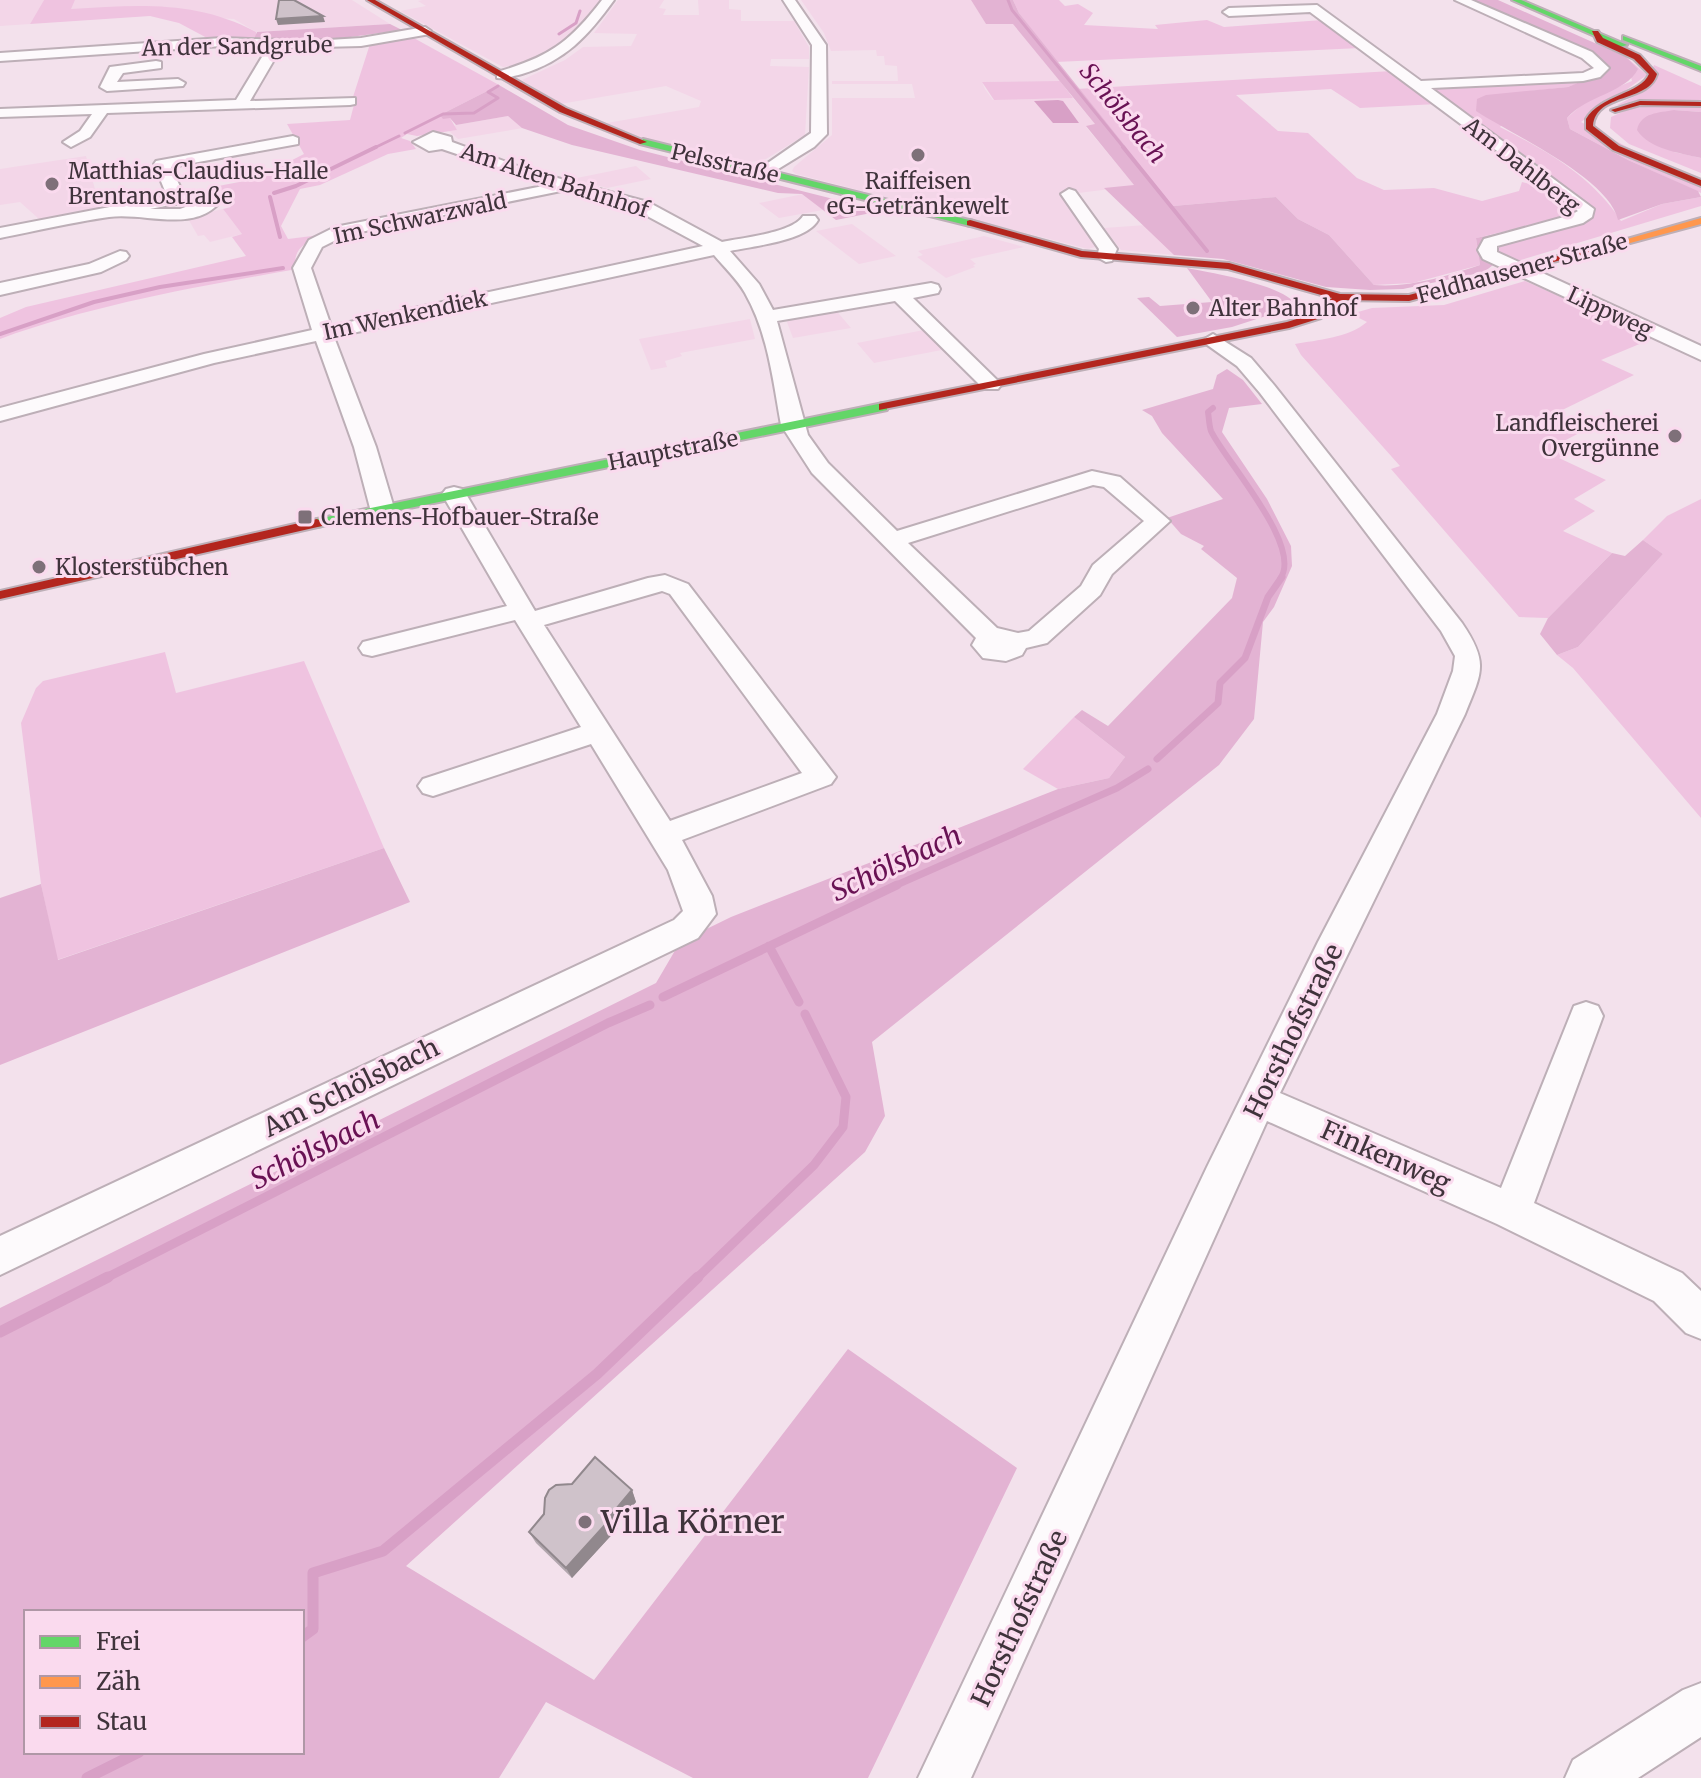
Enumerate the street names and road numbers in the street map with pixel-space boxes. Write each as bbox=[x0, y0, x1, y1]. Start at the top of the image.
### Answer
street label: An der Sandgrube bbox=[140, 30, 333, 62]
street label: Am Dahlberg bbox=[1457, 110, 1586, 219]
street label: Am Alten Bahnhof bbox=[457, 136, 654, 224]
street label: Pelsstraße bbox=[668, 137, 782, 189]
street label: Im Schwarzwald bbox=[331, 186, 509, 250]
street label: Feldhausener Straße bbox=[1414, 226, 1630, 310]
street label: Lippweg bbox=[1563, 280, 1657, 344]
street label: Im Wenkendiek bbox=[320, 284, 490, 346]
street label: Hauptstraße bbox=[606, 424, 740, 476]
street label: Horsthofstraße bbox=[1236, 938, 1350, 1124]
street label: Am Schölsbach bbox=[257, 1030, 444, 1144]
street label: Finkenweg bbox=[1316, 1113, 1456, 1199]
street label: Horsthofstraße bbox=[964, 1525, 1074, 1711]

